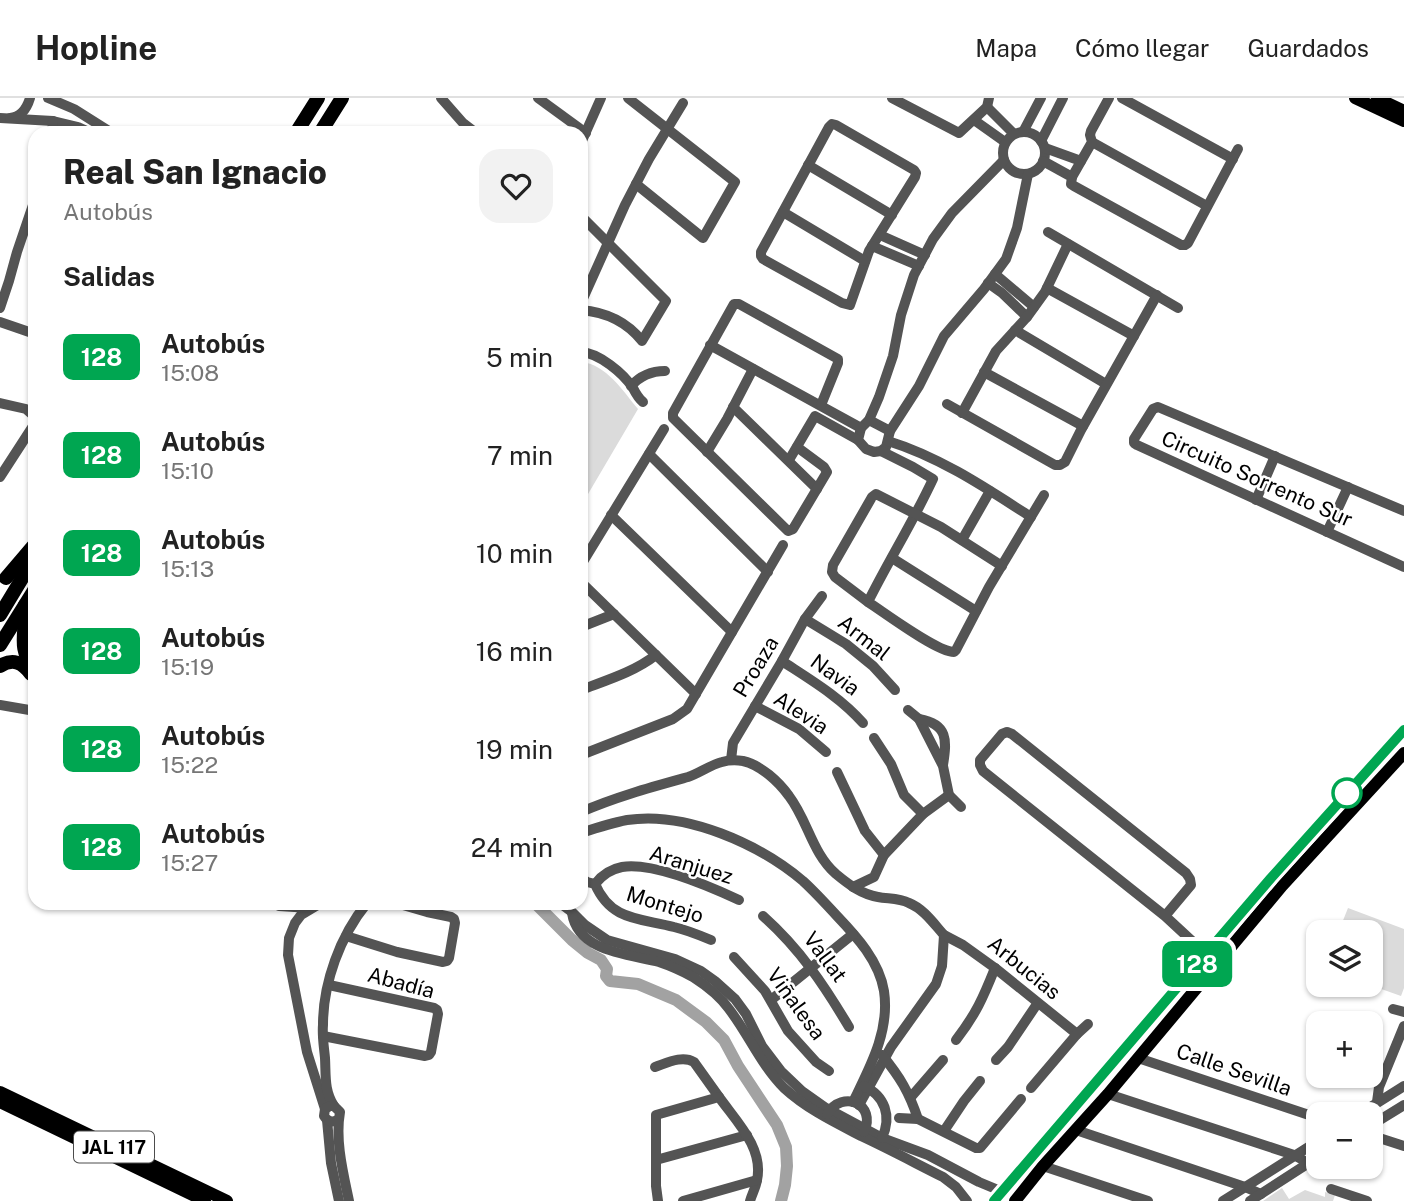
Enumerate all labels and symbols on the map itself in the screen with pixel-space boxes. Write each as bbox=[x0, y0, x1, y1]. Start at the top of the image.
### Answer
street label: Circuito Sorrento Sur bbox=[1158, 425, 1357, 532]
street label: Armal bbox=[833, 610, 895, 666]
street label: Proaza bbox=[728, 632, 783, 702]
street label: Navia bbox=[806, 648, 865, 701]
street label: Alevia bbox=[769, 686, 833, 739]
unlabelled marker bbox=[1332, 778, 1362, 808]
street label: Aranjuez bbox=[646, 840, 736, 889]
street label: Montejo bbox=[624, 881, 707, 928]
street label: Vallat bbox=[798, 927, 852, 987]
street label: Arbucias bbox=[983, 931, 1066, 1005]
line badge: 128 bbox=[1157, 941, 1237, 987]
street label: Abadía bbox=[365, 962, 437, 1003]
street label: Viñalesa bbox=[762, 963, 831, 1045]
street label: Calle Sevilla bbox=[1173, 1038, 1295, 1101]
road number: JAL 117 bbox=[74, 1132, 154, 1162]

